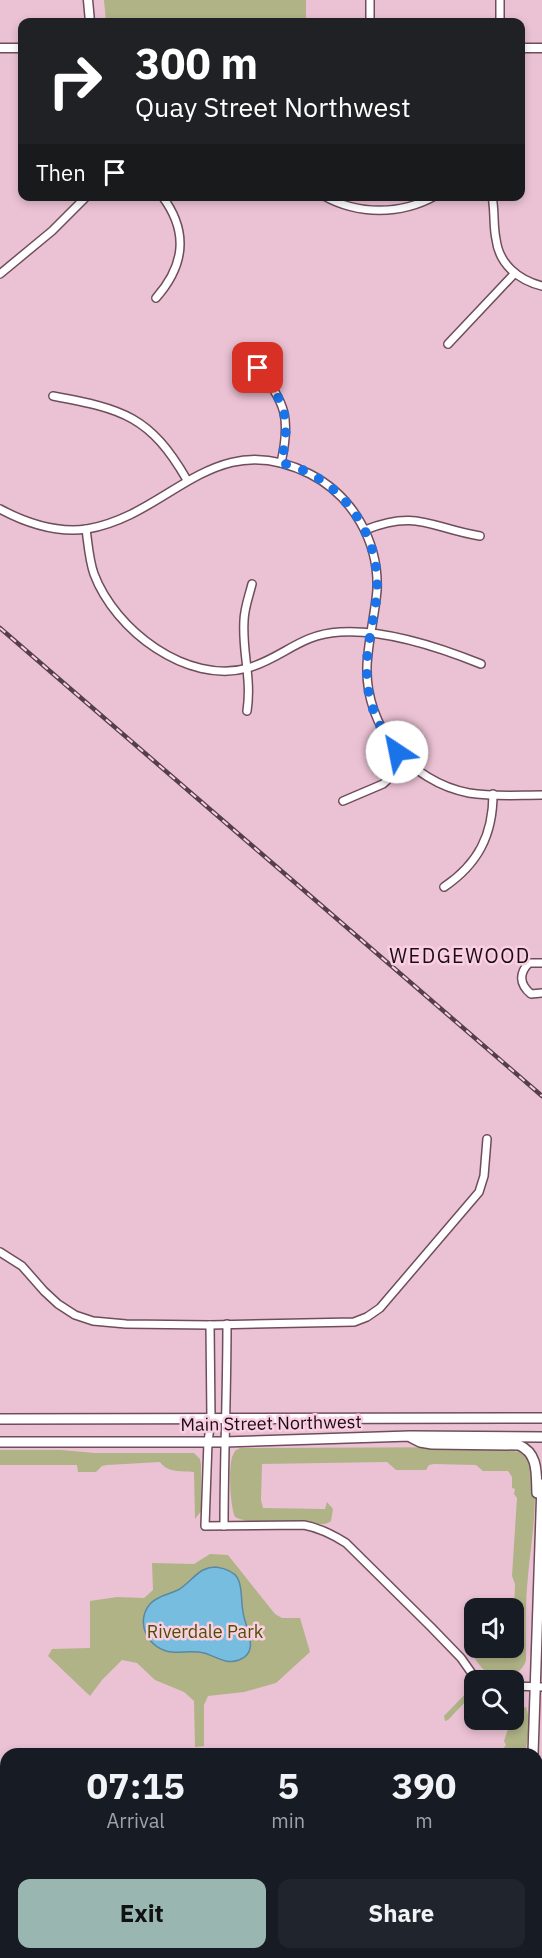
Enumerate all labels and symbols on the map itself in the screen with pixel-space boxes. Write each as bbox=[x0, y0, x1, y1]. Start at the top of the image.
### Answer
pin bbox=[232, 342, 283, 393]
position arrow bbox=[365, 720, 429, 784]
district label: WEDGEWOOD bbox=[389, 942, 531, 969]
street label: Main Street Northwest bbox=[180, 1410, 362, 1436]
park label: Riverdale Park bbox=[147, 1620, 264, 1643]

